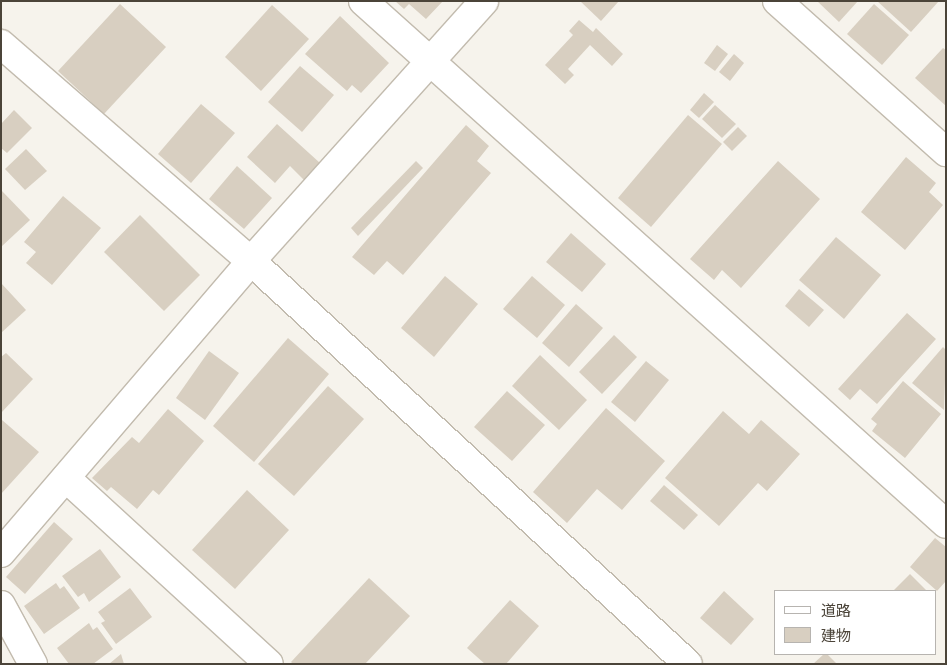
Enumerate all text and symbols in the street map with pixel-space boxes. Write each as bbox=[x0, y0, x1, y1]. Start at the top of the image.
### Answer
legend bbox=[774, 590, 937, 655]
text: 道路 bbox=[821, 604, 851, 619]
text: 建物 bbox=[821, 629, 851, 644]

